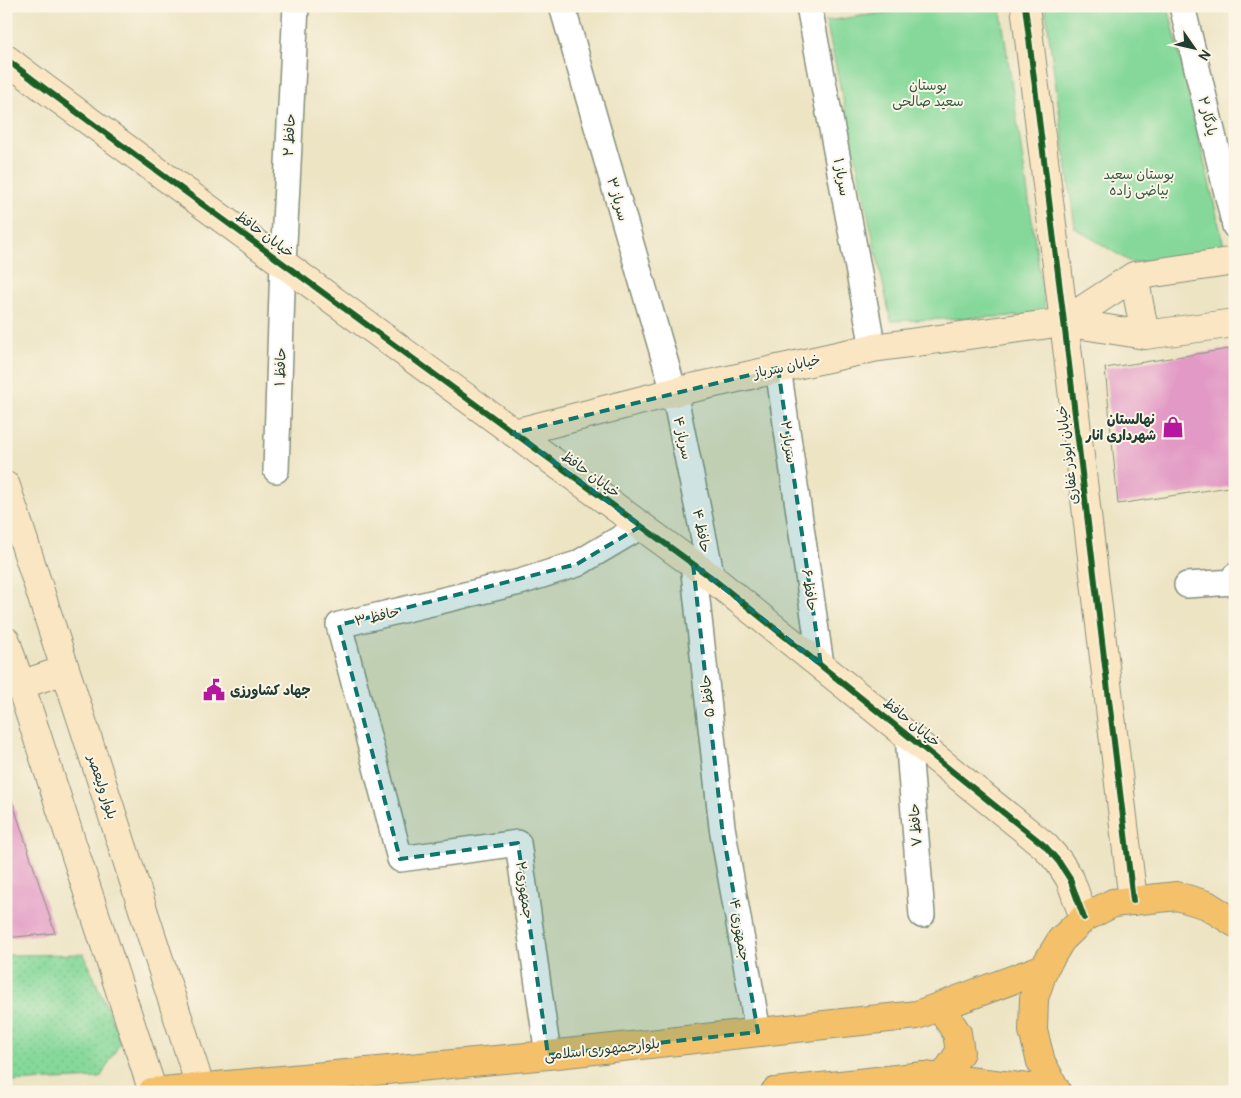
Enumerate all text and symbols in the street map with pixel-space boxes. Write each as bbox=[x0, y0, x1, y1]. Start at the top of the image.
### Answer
north arrow bbox=[1168, 22, 1218, 72]
text: N bbox=[1195, 46, 1214, 64]
park label: بوستان سعید صالحی bbox=[892, 77, 964, 110]
street label: یادگار ۲ bbox=[1194, 94, 1221, 138]
street label: حافظ ۲ bbox=[280, 113, 299, 157]
street label: سرباز ۱ bbox=[830, 157, 853, 197]
park label: بوستان سعید بیاضی زاده bbox=[1104, 166, 1174, 199]
street label: سرباز ۳ bbox=[603, 175, 632, 223]
street label: خیابان حافظ bbox=[232, 207, 297, 261]
street label: حافظ ۱ bbox=[271, 347, 290, 387]
street label: خیابان سرباز bbox=[751, 351, 822, 382]
street label: خیابان ابوذر غفاری bbox=[1053, 404, 1082, 506]
place label: نهالستان شهرداری انار bbox=[1085, 411, 1156, 444]
shop icon: نهالستان شهرداری انار bbox=[1160, 414, 1186, 440]
street label: سرباز ۴ bbox=[670, 415, 695, 461]
street label: سرباز ۲ bbox=[777, 420, 800, 464]
street label: خیابان حافظ bbox=[558, 447, 623, 501]
street label: حافظ ۴ bbox=[689, 508, 714, 554]
street label: حافظ ۶ bbox=[798, 568, 821, 612]
street label: حافظ ۳ bbox=[353, 603, 401, 630]
street label: حافظ ۵ bbox=[697, 673, 718, 718]
public building icon: جهاد کشاورزی bbox=[201, 677, 227, 703]
place label: جهاد کشاورزی bbox=[230, 682, 311, 699]
street label: خیابان حافظ bbox=[880, 694, 944, 751]
street label: بلوار ولیعصر bbox=[84, 752, 121, 821]
street label: حافظ ۷ bbox=[905, 803, 926, 847]
street label: جمهوری۲ bbox=[511, 860, 537, 920]
street label: جمهوری ۴ bbox=[725, 898, 753, 962]
street label: بلوارجمهوری اسلامی bbox=[543, 1035, 661, 1064]

